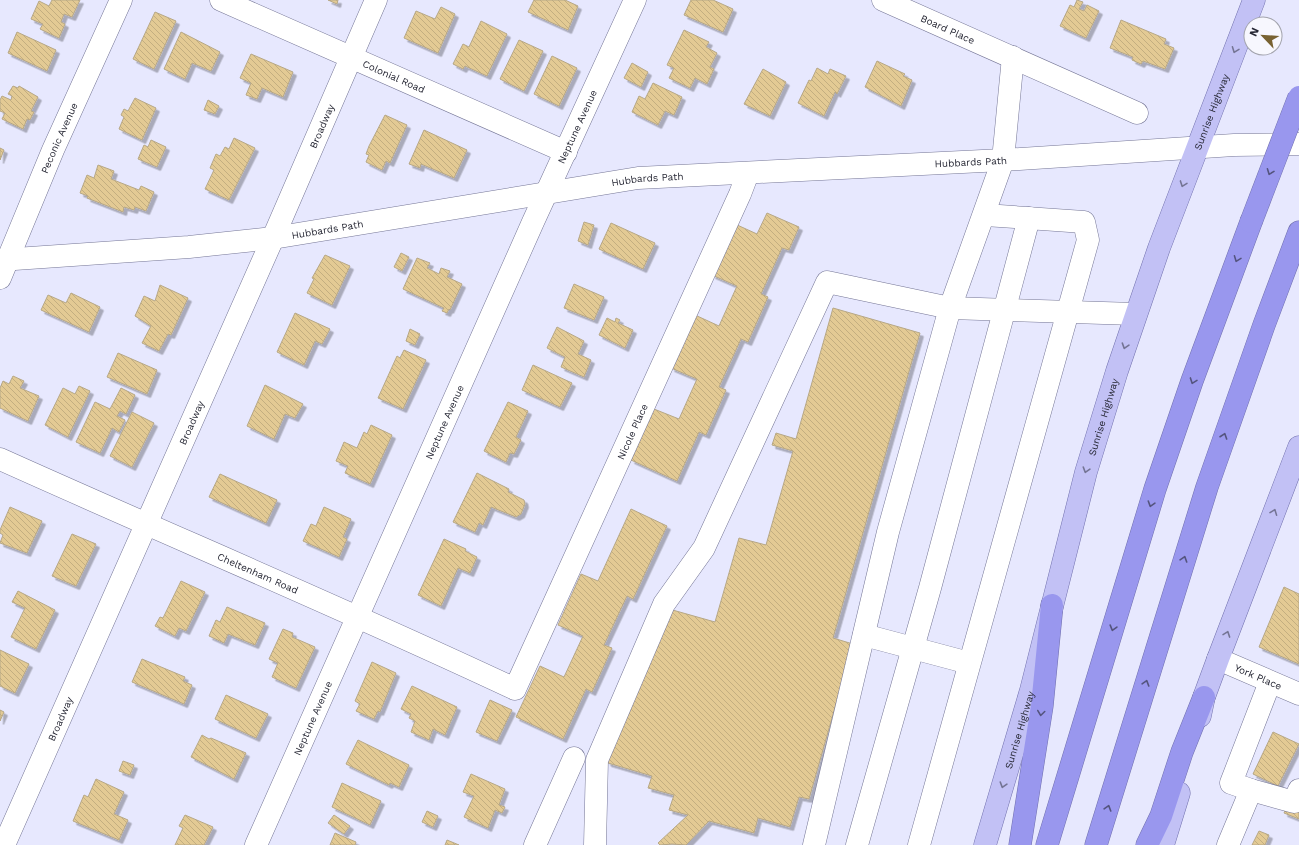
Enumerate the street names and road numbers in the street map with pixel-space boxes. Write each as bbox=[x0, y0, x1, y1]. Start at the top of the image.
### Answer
street label: Board Place bbox=[919, 12, 977, 46]
street label: Colonial Road bbox=[361, 58, 427, 95]
street label: Sunrise Highway bbox=[1192, 72, 1231, 151]
street label: Neptune Avenue bbox=[556, 88, 599, 165]
street label: Peconic Avenue bbox=[39, 101, 80, 175]
street label: Broadway bbox=[308, 102, 337, 150]
street label: Hubbards Path bbox=[934, 155, 1007, 169]
street label: Hubbards Path bbox=[610, 171, 684, 188]
street label: Hubbards Path bbox=[291, 218, 364, 241]
street label: Sunrise Highway bbox=[1086, 376, 1121, 457]
street label: Neptune Avenue bbox=[423, 383, 466, 461]
street label: Broadway bbox=[177, 398, 207, 447]
street label: Nicole Place bbox=[615, 402, 650, 461]
street label: Cheltenham Road bbox=[216, 551, 300, 596]
street label: York Place bbox=[1233, 662, 1284, 692]
street label: Neptune Avenue bbox=[292, 679, 334, 757]
street label: Sunrise Highway bbox=[1003, 689, 1037, 770]
street label: Broadway bbox=[46, 694, 75, 743]

